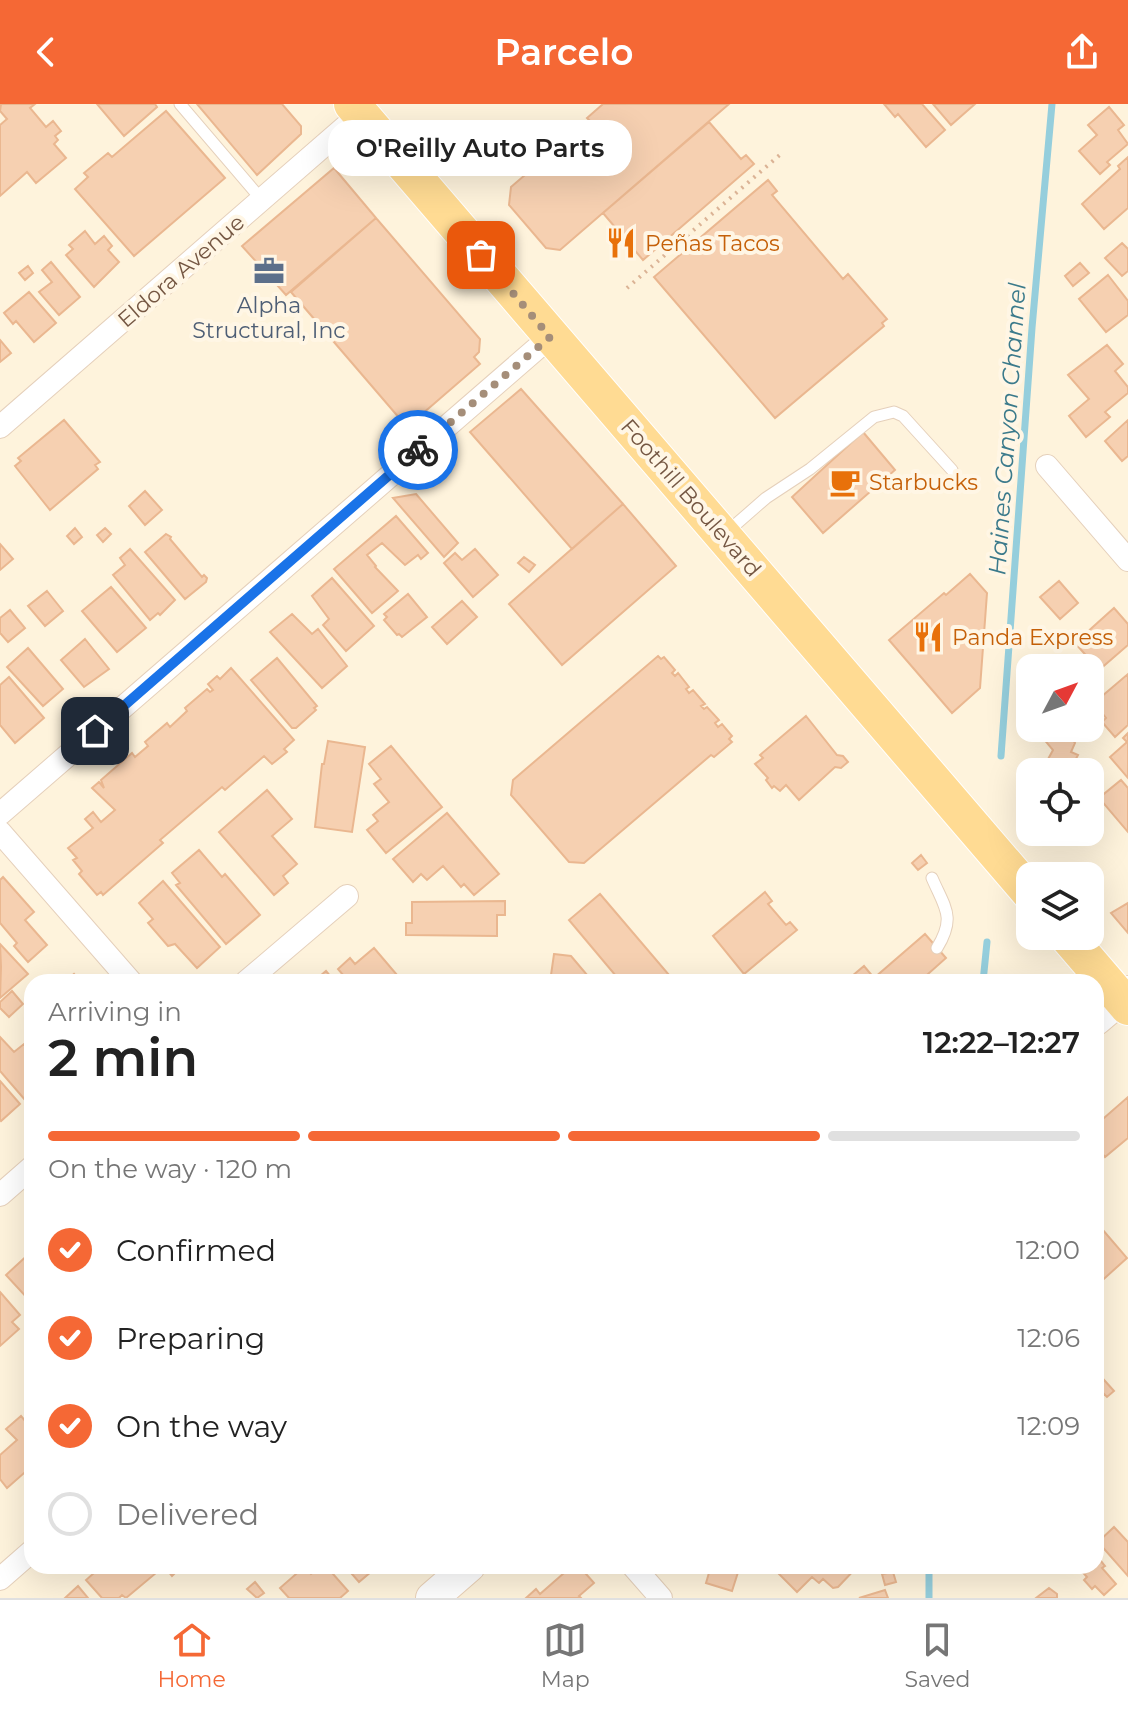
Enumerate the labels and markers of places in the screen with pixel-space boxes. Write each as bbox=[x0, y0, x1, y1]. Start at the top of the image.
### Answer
callout: O'Reilly Auto Parts bbox=[329, 119, 633, 175]
pin bbox=[447, 221, 515, 289]
restaurant icon: Peñas Tacos bbox=[604, 226, 638, 260]
place label: Peñas Tacos bbox=[645, 230, 780, 257]
office icon: Alpha Structural, Inc bbox=[252, 254, 286, 288]
place label: Alpha Structural, Inc bbox=[192, 292, 346, 344]
cafe icon: Starbucks bbox=[828, 465, 862, 499]
place label: Starbucks bbox=[869, 469, 978, 496]
restaurant icon: Panda Express bbox=[911, 620, 945, 654]
place label: Panda Express bbox=[952, 624, 1114, 651]
pin bbox=[61, 697, 129, 765]

